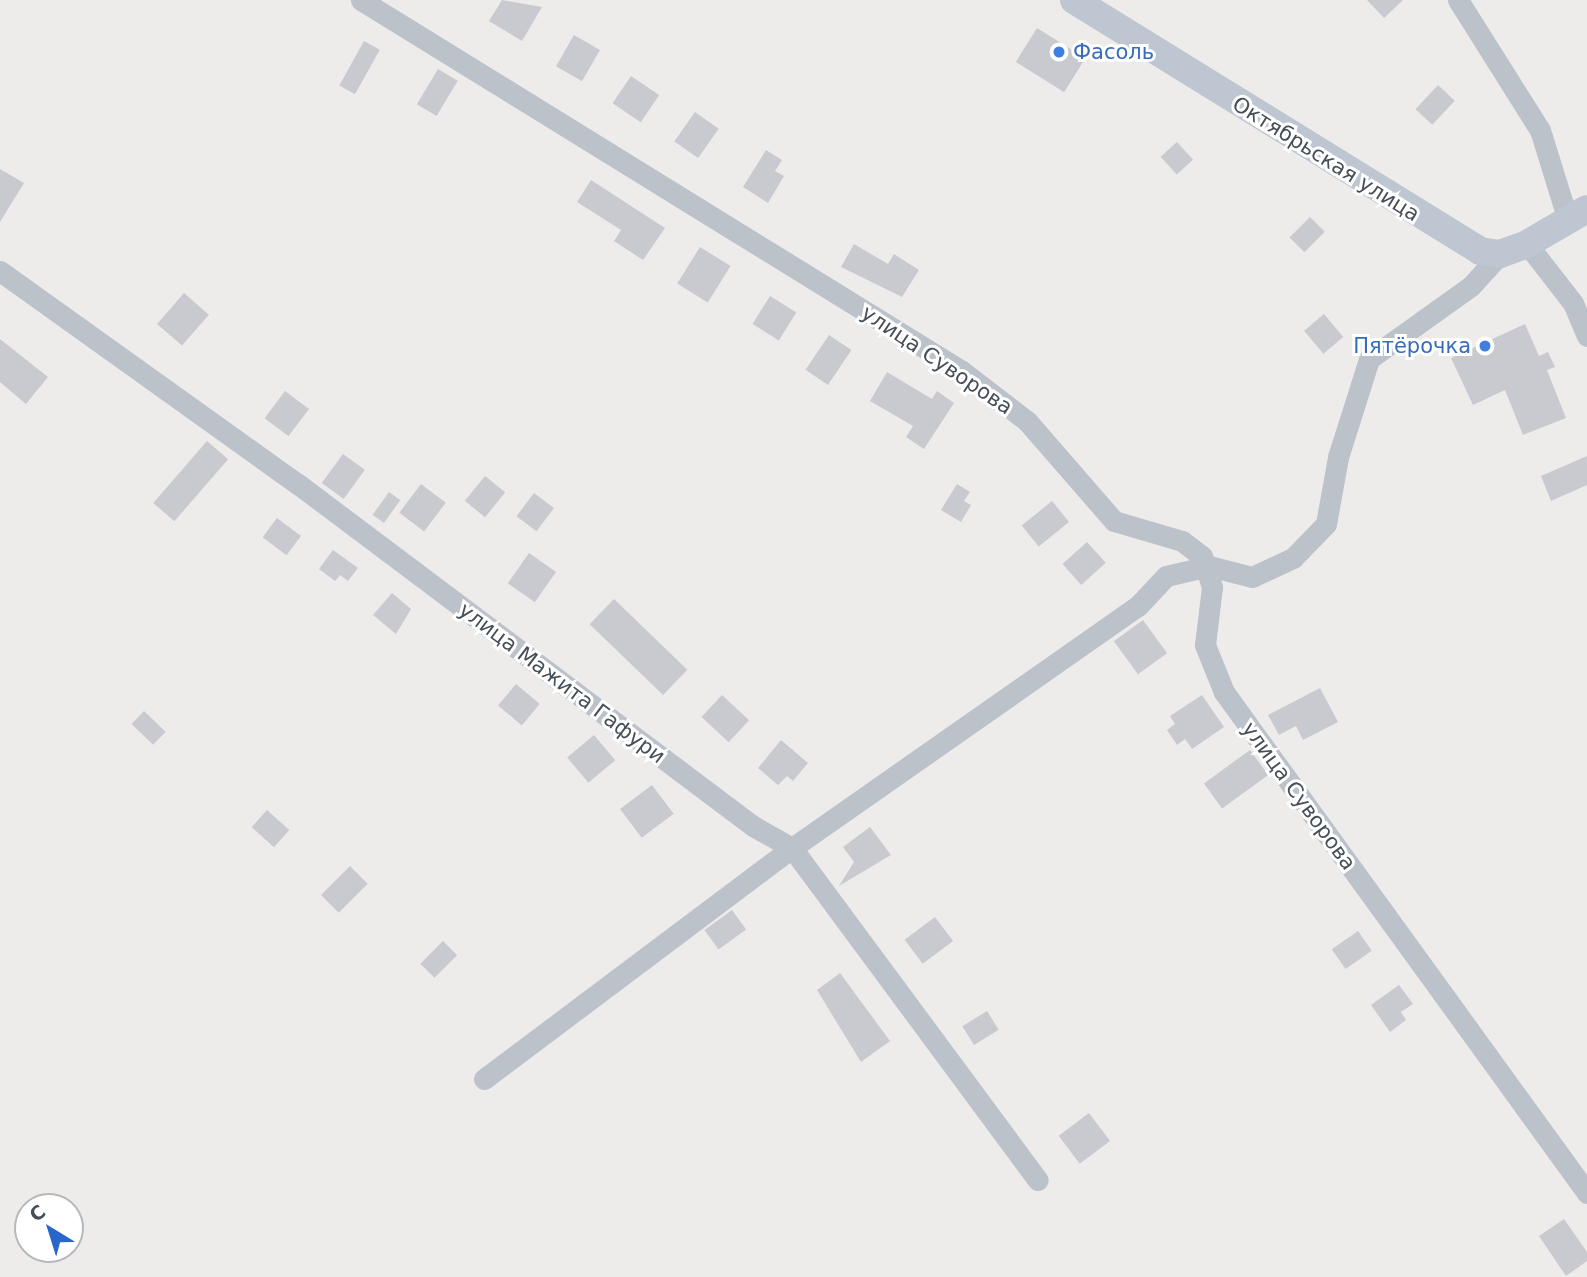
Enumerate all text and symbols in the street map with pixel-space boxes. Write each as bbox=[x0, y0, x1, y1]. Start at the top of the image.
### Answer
place label: Фасоль bbox=[1073, 39, 1154, 65]
marker: Фасоль bbox=[1051, 44, 1067, 60]
street label: Октябрьская улица bbox=[1228, 91, 1424, 227]
street label: улица Суворова bbox=[857, 300, 1017, 420]
place label: Пятёрочка bbox=[1353, 333, 1471, 359]
marker: Пятёрочка bbox=[1477, 338, 1493, 354]
street label: улица Мажита Гафури bbox=[454, 597, 670, 769]
street label: улица Суворова bbox=[1237, 717, 1361, 875]
north arrow bbox=[14, 1193, 84, 1263]
text: С bbox=[25, 1200, 50, 1226]

